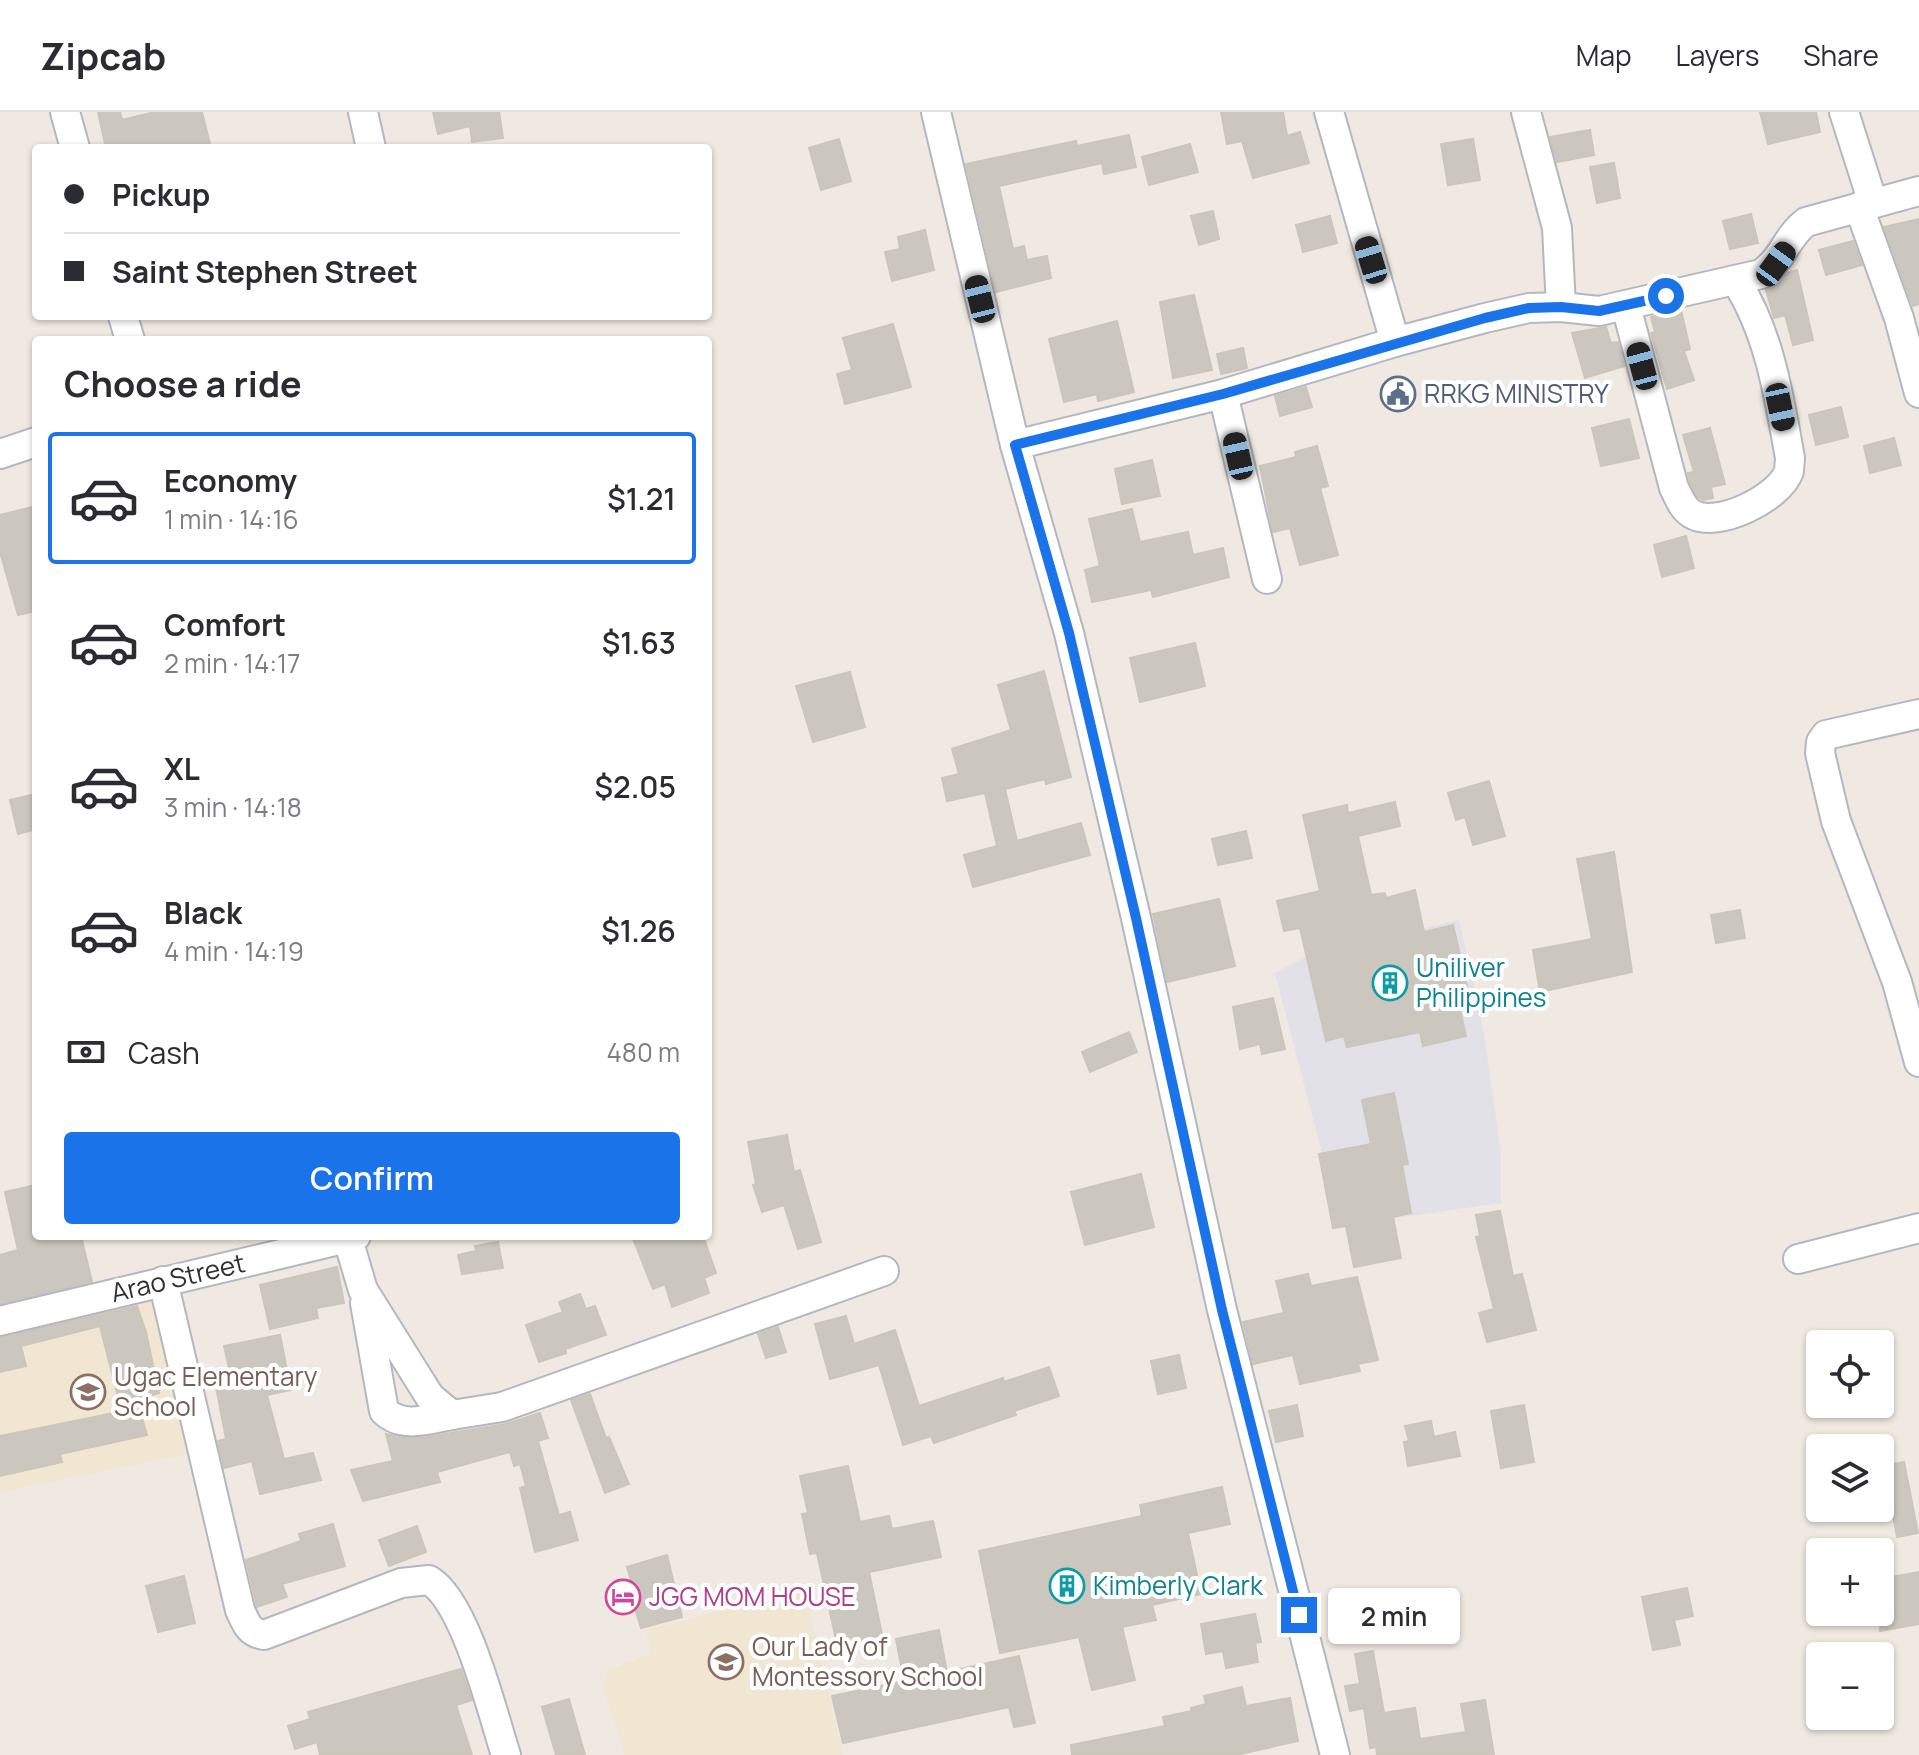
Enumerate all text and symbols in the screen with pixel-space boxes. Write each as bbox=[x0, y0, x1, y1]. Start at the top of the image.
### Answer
text: Zipcab bbox=[40, 29, 166, 81]
text: Map bbox=[1576, 36, 1632, 74]
text: Layers bbox=[1676, 36, 1759, 74]
text: Share bbox=[1803, 36, 1879, 74]
text: Pickup bbox=[112, 174, 210, 215]
car bbox=[1353, 234, 1389, 286]
car bbox=[1752, 238, 1800, 290]
text: Saint Stephen Street bbox=[112, 251, 418, 292]
car bbox=[963, 273, 997, 325]
route start bbox=[1648, 278, 1684, 314]
car bbox=[1624, 340, 1660, 392]
text: Choose a ride bbox=[64, 359, 302, 408]
public building icon: RRKG MINISTRY bbox=[1379, 375, 1417, 413]
place label: RRKG MINISTRY bbox=[1424, 375, 1609, 411]
car bbox=[1763, 381, 1797, 433]
car bbox=[1221, 430, 1255, 482]
text: Economy bbox=[164, 460, 297, 501]
icon: car bbox=[68, 462, 140, 534]
text: $1.21 bbox=[607, 478, 676, 519]
text: 1 min · 14:16 bbox=[164, 501, 299, 537]
text: Comfort bbox=[164, 604, 286, 645]
icon: car bbox=[68, 606, 140, 678]
text: $1.63 bbox=[602, 622, 676, 663]
text: 2 min · 14:17 bbox=[164, 645, 300, 681]
text: XL bbox=[164, 748, 200, 789]
icon: car bbox=[68, 750, 140, 822]
text: $2.05 bbox=[595, 766, 676, 807]
text: 3 min · 14:18 bbox=[164, 789, 302, 825]
text: Black bbox=[164, 892, 242, 933]
icon: car bbox=[68, 894, 140, 966]
text: $1.26 bbox=[601, 910, 676, 951]
text: 4 min · 14:19 bbox=[164, 933, 304, 969]
place label: Uniliver Philippines bbox=[1416, 949, 1546, 1015]
building icon: Uniliver Philippines bbox=[1371, 964, 1409, 1002]
icon: cash bbox=[64, 1030, 108, 1074]
text: Cash bbox=[128, 1032, 200, 1073]
text: 480 m bbox=[606, 1034, 680, 1070]
button: Confirm bbox=[64, 1132, 680, 1224]
street label: Arao Street bbox=[107, 1244, 248, 1310]
map controls bbox=[1806, 1330, 1894, 1730]
button: locate bbox=[1806, 1330, 1894, 1418]
place label: Ugac Elementary School bbox=[114, 1358, 318, 1424]
school or university icon: Ugac Elementary School bbox=[69, 1373, 107, 1411]
button: layers bbox=[1806, 1434, 1894, 1522]
button: + bbox=[1806, 1538, 1894, 1626]
building icon: Kimberly Clark bbox=[1048, 1567, 1086, 1605]
place label: Kimberly Clark bbox=[1093, 1567, 1264, 1603]
hotel icon: JGG MOM HOUSE bbox=[604, 1578, 642, 1616]
place label: JGG MOM HOUSE bbox=[649, 1578, 856, 1614]
callout: 2 min bbox=[1327, 1587, 1459, 1643]
route end bbox=[1281, 1597, 1317, 1633]
text: 2 min bbox=[1361, 1598, 1427, 1634]
place label: Our Lady of Montessory School bbox=[752, 1628, 983, 1694]
button: − bbox=[1806, 1642, 1894, 1730]
school or university icon: Our Lady of Montessory School bbox=[707, 1643, 745, 1681]

